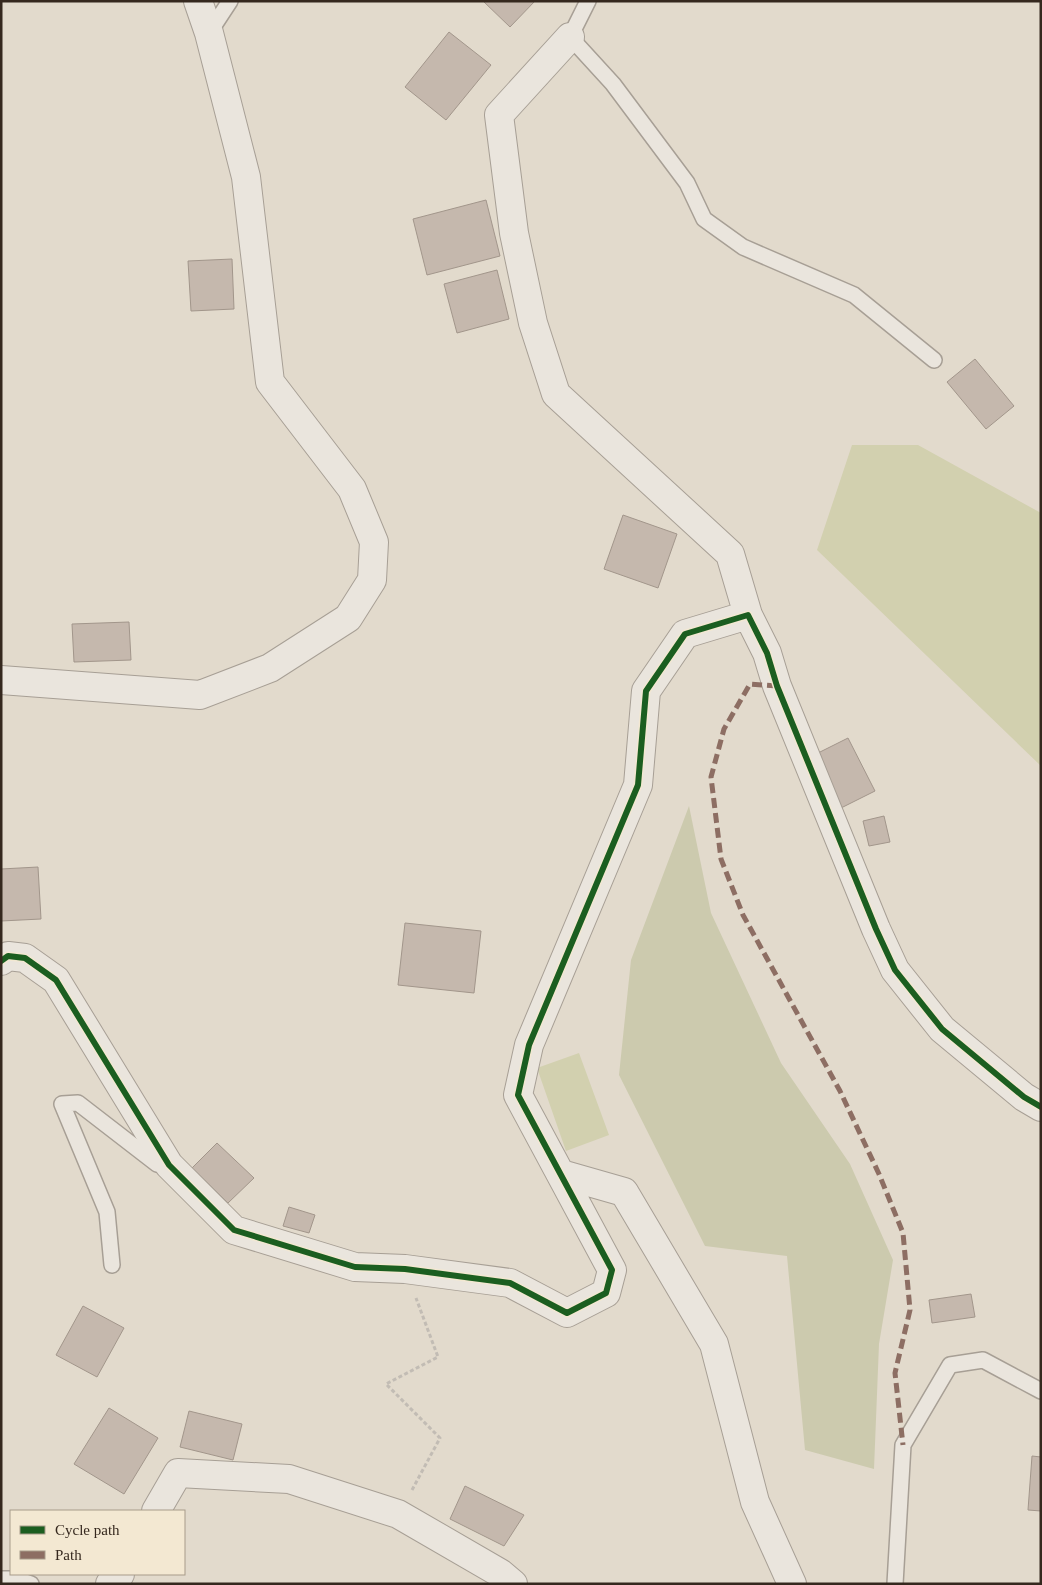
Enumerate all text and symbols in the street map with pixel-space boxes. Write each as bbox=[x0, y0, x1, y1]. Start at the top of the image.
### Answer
legend bbox=[10, 1510, 185, 1575]
text: Cycle path bbox=[55, 1522, 120, 1538]
text: Path bbox=[55, 1547, 82, 1563]

